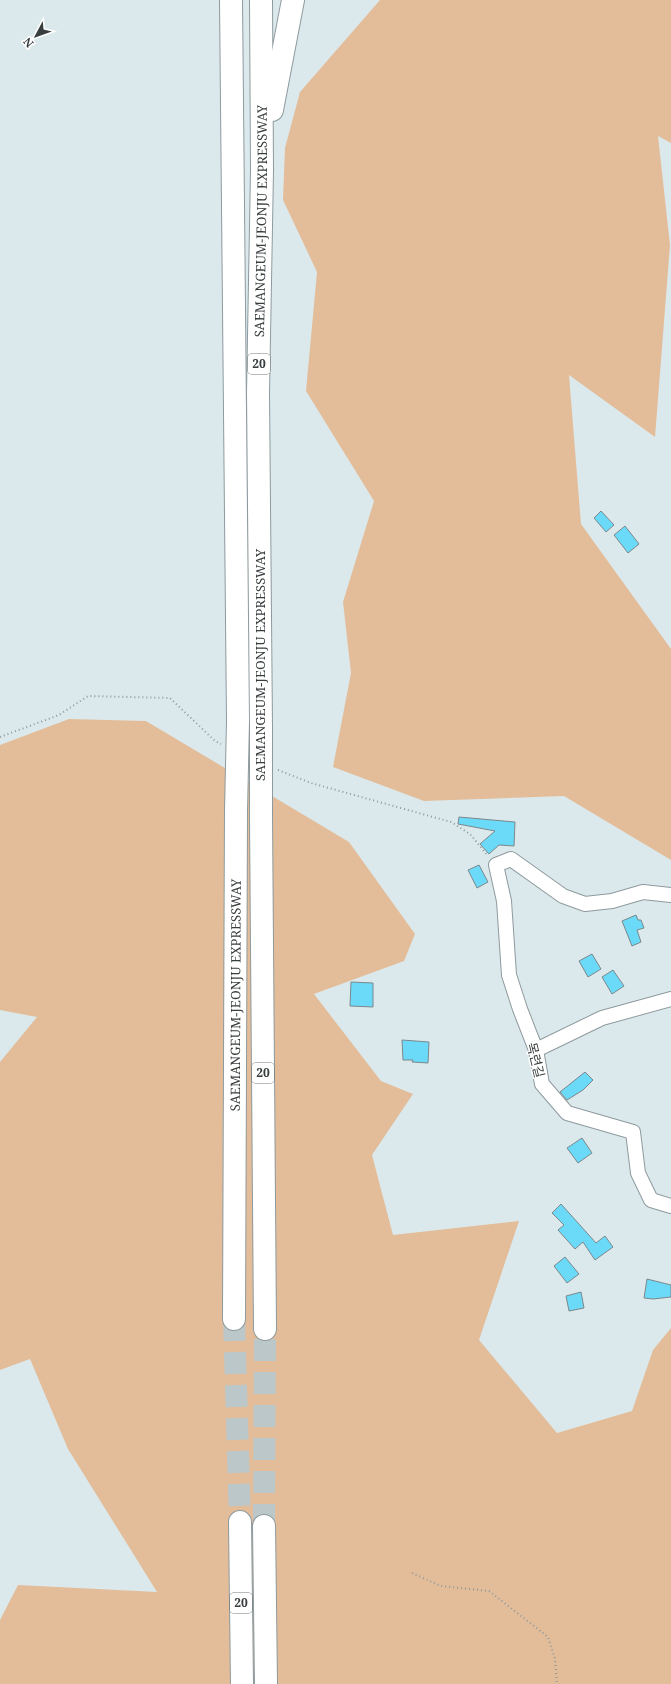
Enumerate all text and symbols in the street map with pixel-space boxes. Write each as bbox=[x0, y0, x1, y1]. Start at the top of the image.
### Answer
north arrow bbox=[16, 16, 56, 56]
text: N bbox=[19, 34, 37, 51]
street label: SAEMANGEUM-JEONJU EXPRESSWAY bbox=[250, 104, 271, 337]
road number: 20 bbox=[248, 354, 270, 374]
street label: SAEMANGEUM-JEONJU EXPRESSWAY bbox=[251, 548, 269, 781]
street label: SAEMANGEUM-JEONJU EXPRESSWAY bbox=[226, 878, 245, 1111]
street label: 목련길 bbox=[523, 1040, 549, 1080]
road number: 20 bbox=[252, 1063, 274, 1083]
road number: 20 bbox=[230, 1593, 252, 1613]

